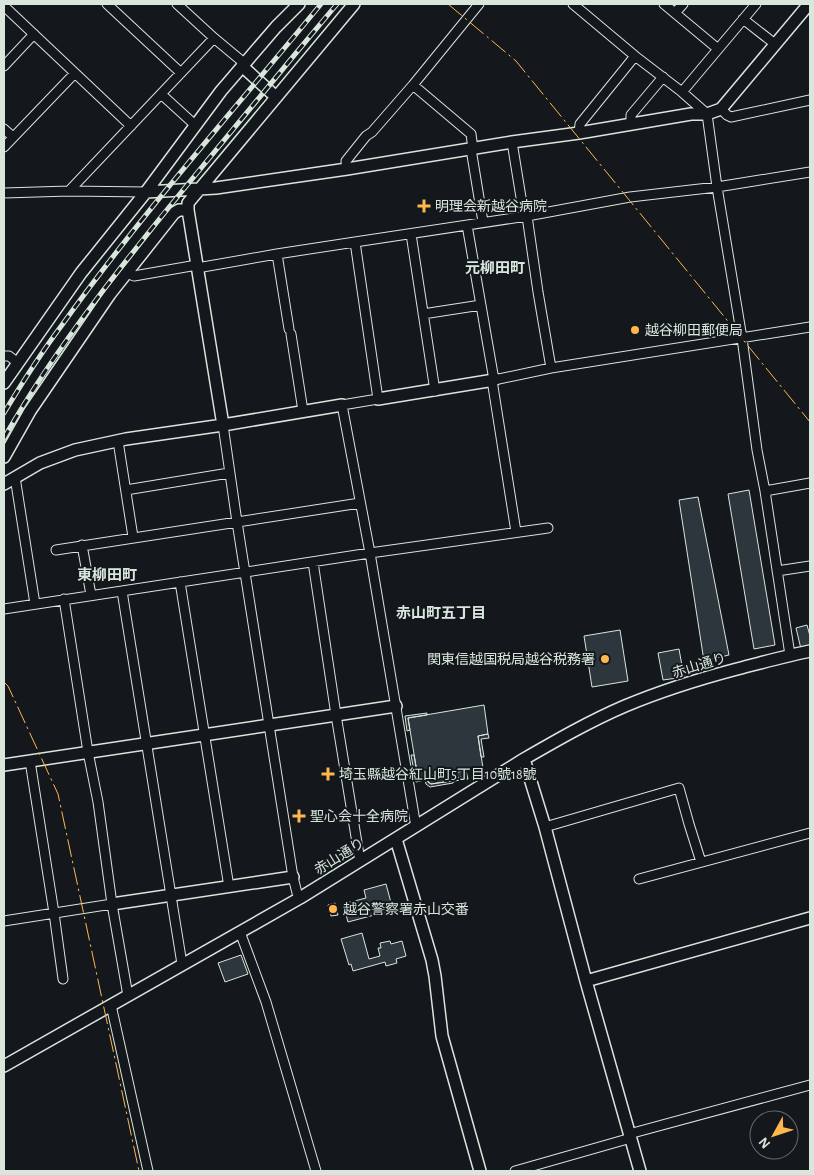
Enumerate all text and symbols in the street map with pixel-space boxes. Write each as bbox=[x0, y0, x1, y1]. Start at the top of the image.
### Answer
marker: 明理会新越谷病院 bbox=[417, 199, 431, 213]
place label: 明理会新越谷病院 bbox=[435, 199, 547, 214]
district label: 元柳田町 bbox=[465, 260, 525, 276]
place label: 越谷柳田郵便局 bbox=[645, 322, 743, 338]
marker: 越谷柳田郵便局 bbox=[629, 324, 641, 336]
district label: 東柳田町 bbox=[77, 567, 137, 583]
district label: 赤山町五丁目 bbox=[396, 605, 486, 621]
street label: 赤山通り bbox=[670, 650, 728, 681]
place label: 関東信越国税局越谷税務署 bbox=[427, 652, 595, 667]
marker: 関東信越国税局越谷税務署 bbox=[599, 653, 611, 665]
marker: 埼玉縣越谷紅山町5丁目10號18號 bbox=[321, 767, 335, 781]
place label: 埼玉縣越谷紅山町5丁目10號18號 bbox=[339, 767, 537, 782]
marker: 聖心会十全病院 bbox=[292, 809, 306, 823]
place label: 聖心会十全病院 bbox=[310, 809, 408, 824]
street label: 赤山通り bbox=[312, 835, 367, 878]
place label: 越谷警察署赤山交番 bbox=[343, 902, 469, 917]
marker: 越谷警察署赤山交番 bbox=[327, 903, 339, 915]
north arrow bbox=[749, 1110, 799, 1160]
text: N bbox=[756, 1134, 773, 1151]

